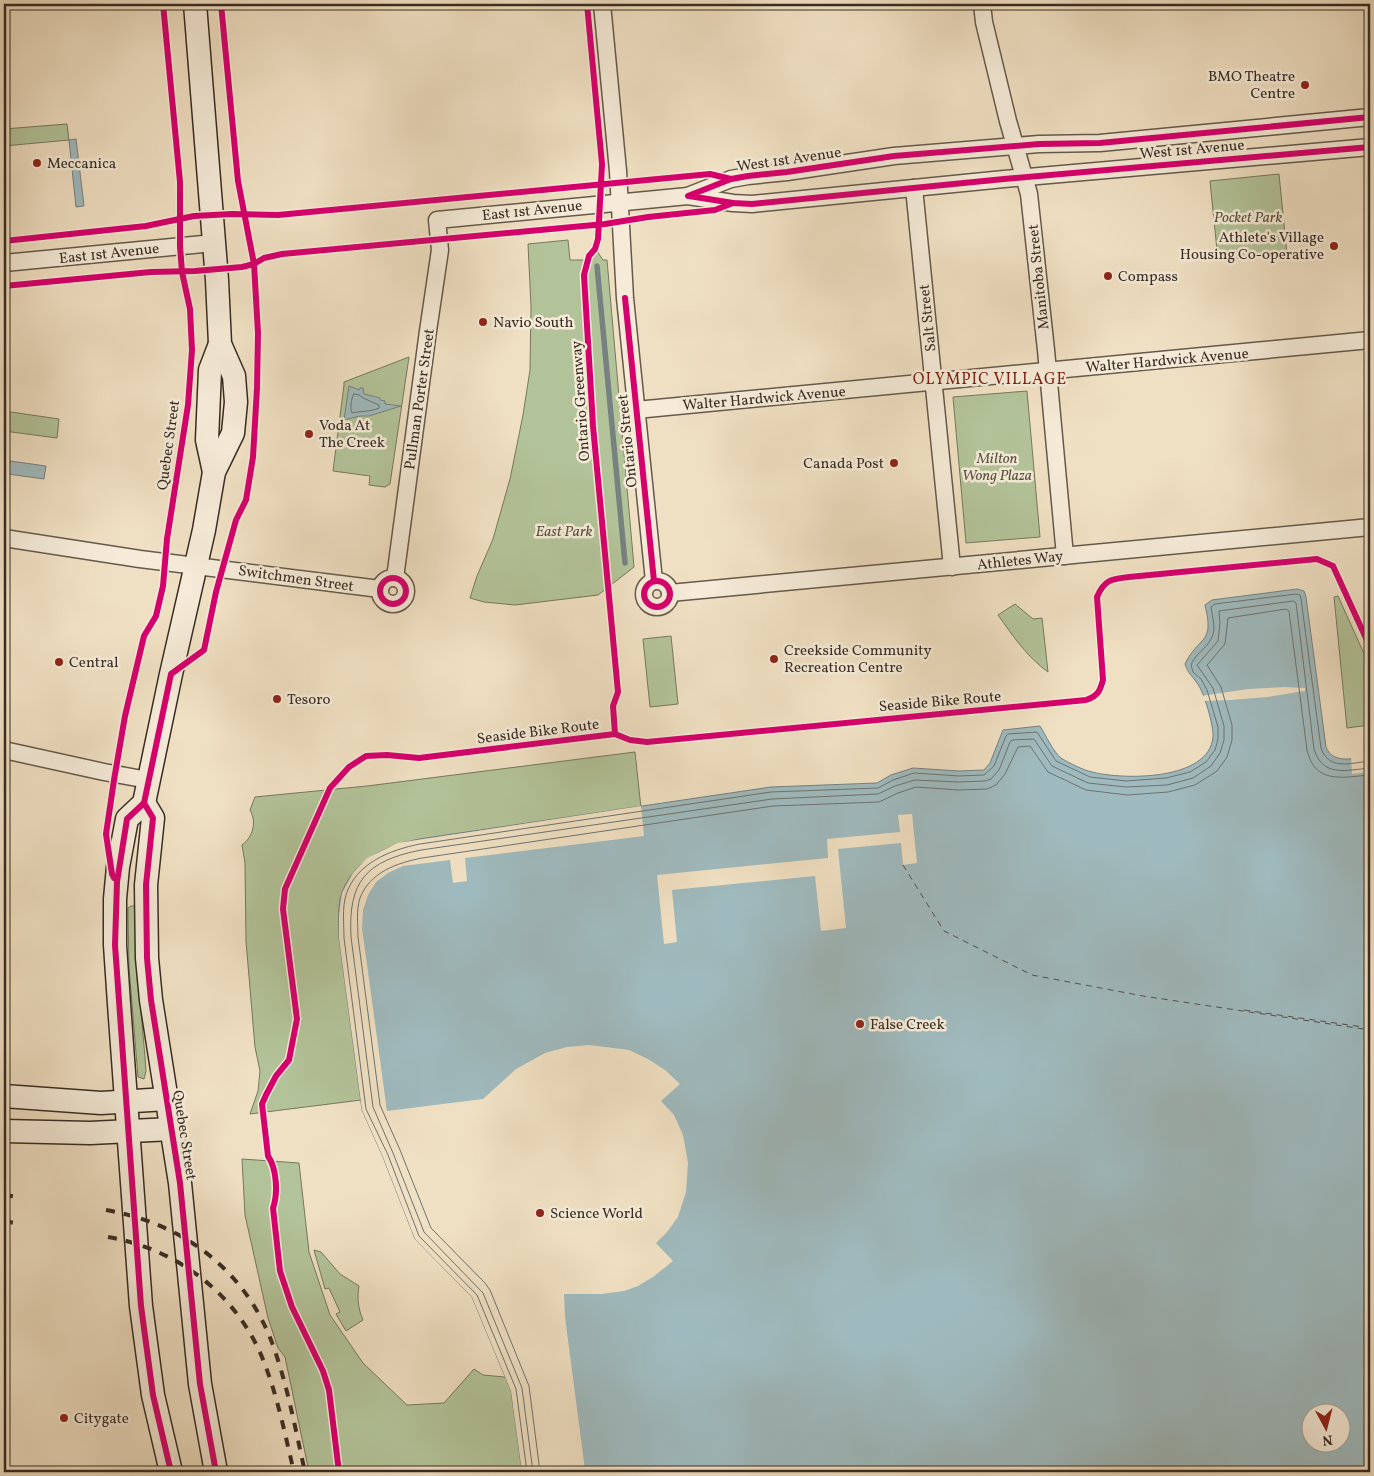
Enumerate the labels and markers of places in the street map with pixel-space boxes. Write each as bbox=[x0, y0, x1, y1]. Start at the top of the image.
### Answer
place label: BMO Theatre Centre bbox=[1208, 67, 1295, 105]
marker: BMO Theatre Centre bbox=[1299, 79, 1311, 91]
place label: Meccanica bbox=[47, 154, 116, 175]
marker: Meccanica bbox=[31, 157, 43, 169]
place label: Athlete's Village Housing Co-operative bbox=[1180, 228, 1324, 266]
marker: Athlete's Village Housing Co-operative bbox=[1328, 240, 1340, 252]
place label: Compass bbox=[1118, 267, 1178, 288]
marker: Compass bbox=[1102, 270, 1114, 282]
place label: Navio South bbox=[493, 313, 574, 334]
marker: Navio South bbox=[477, 316, 489, 328]
place label: Voda At The Creek bbox=[319, 416, 385, 454]
marker: Voda At The Creek bbox=[303, 428, 315, 440]
place label: Canada Post bbox=[803, 454, 884, 475]
marker: Canada Post bbox=[888, 457, 900, 469]
place label: Creekside Community Recreation Centre bbox=[784, 641, 932, 679]
place label: Central bbox=[69, 653, 118, 674]
marker: Creekside Community Recreation Centre bbox=[768, 653, 780, 665]
marker: Central bbox=[53, 656, 65, 668]
place label: Tesoro bbox=[287, 690, 331, 711]
marker: Tesoro bbox=[271, 693, 283, 705]
place label: False Creek bbox=[870, 1015, 945, 1036]
marker: False Creek bbox=[854, 1018, 866, 1030]
place label: Science World bbox=[550, 1204, 643, 1225]
marker: Science World bbox=[534, 1207, 546, 1219]
place label: Citygate bbox=[74, 1409, 129, 1430]
marker: Citygate bbox=[58, 1412, 70, 1424]

